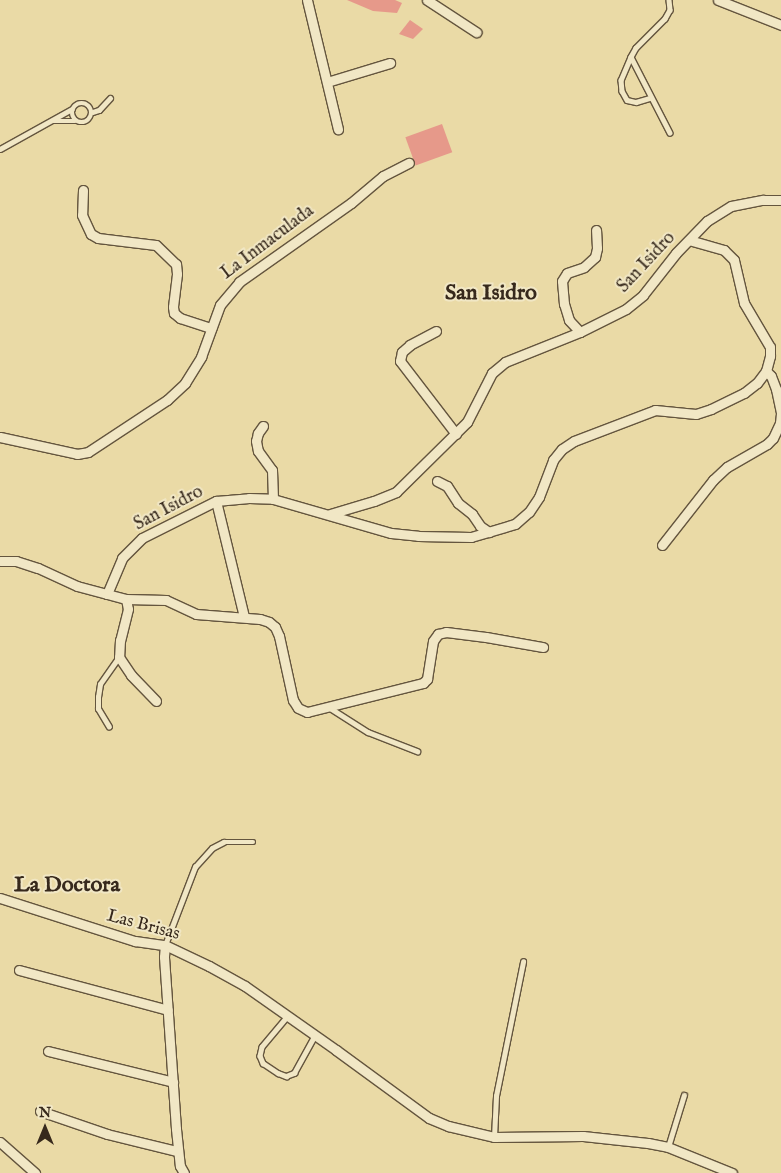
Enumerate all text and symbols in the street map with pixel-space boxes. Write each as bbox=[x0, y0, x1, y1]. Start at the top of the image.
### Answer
street label: La Inmaculada bbox=[217, 201, 319, 285]
street label: San Isidro bbox=[613, 228, 681, 298]
district label: San Isidro bbox=[445, 281, 537, 307]
street label: San Isidro bbox=[131, 482, 207, 536]
district label: La Doctora bbox=[14, 873, 120, 899]
street label: Las Brisas bbox=[104, 906, 182, 946]
north arrow bbox=[20, 1103, 70, 1153]
text: N bbox=[39, 1104, 51, 1122]

